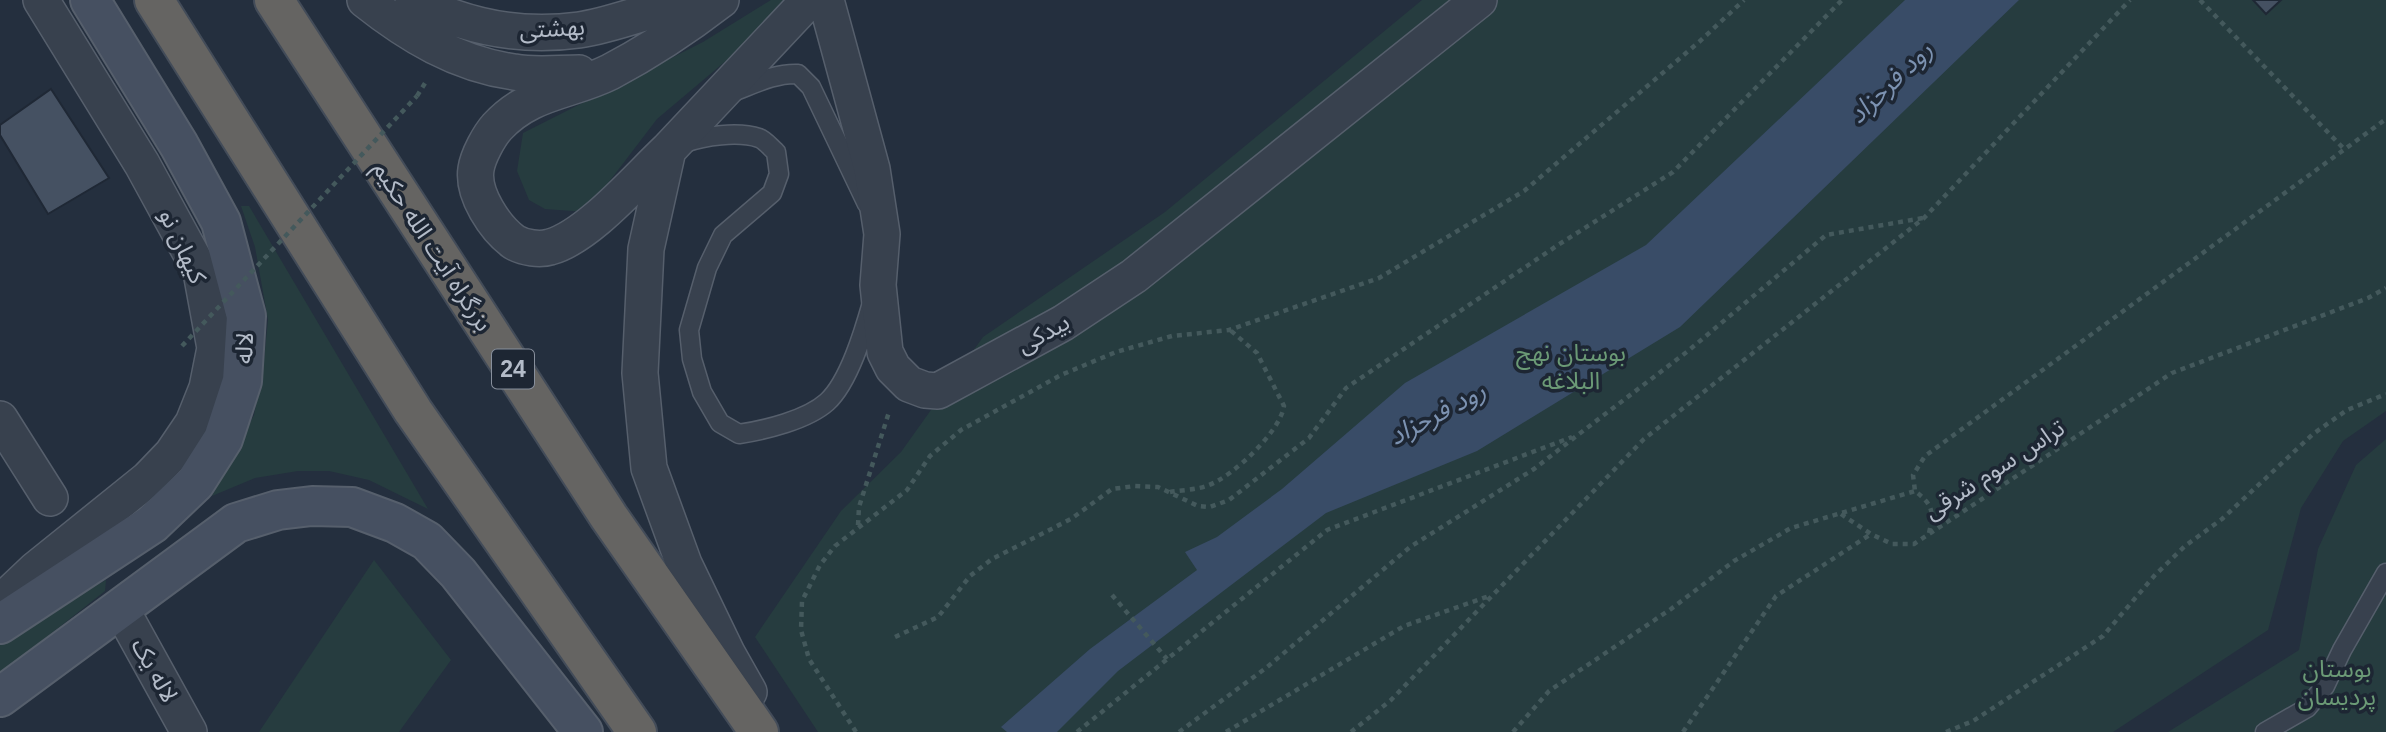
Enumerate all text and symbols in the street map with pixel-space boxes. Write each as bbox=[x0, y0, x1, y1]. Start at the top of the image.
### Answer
street label: بهشتی bbox=[519, 13, 585, 43]
water label: رود فرحزاد bbox=[1842, 35, 1939, 130]
street label: بزرگراه آیت الله حکیم bbox=[365, 156, 498, 338]
street label: کیهان نو bbox=[153, 205, 212, 289]
street label: بیدکی bbox=[1012, 308, 1074, 358]
street label: لاله bbox=[230, 331, 258, 365]
park label: بوستان نهج البلاغه bbox=[1516, 339, 1626, 394]
road number: 24 bbox=[492, 350, 534, 388]
water label: رود فرحزاد bbox=[1384, 375, 1491, 452]
street label: تراس سوم شرقی bbox=[1919, 414, 2072, 529]
street label: لاله یک bbox=[126, 633, 184, 707]
park label: بوستان پردیسان bbox=[2298, 655, 2376, 712]

